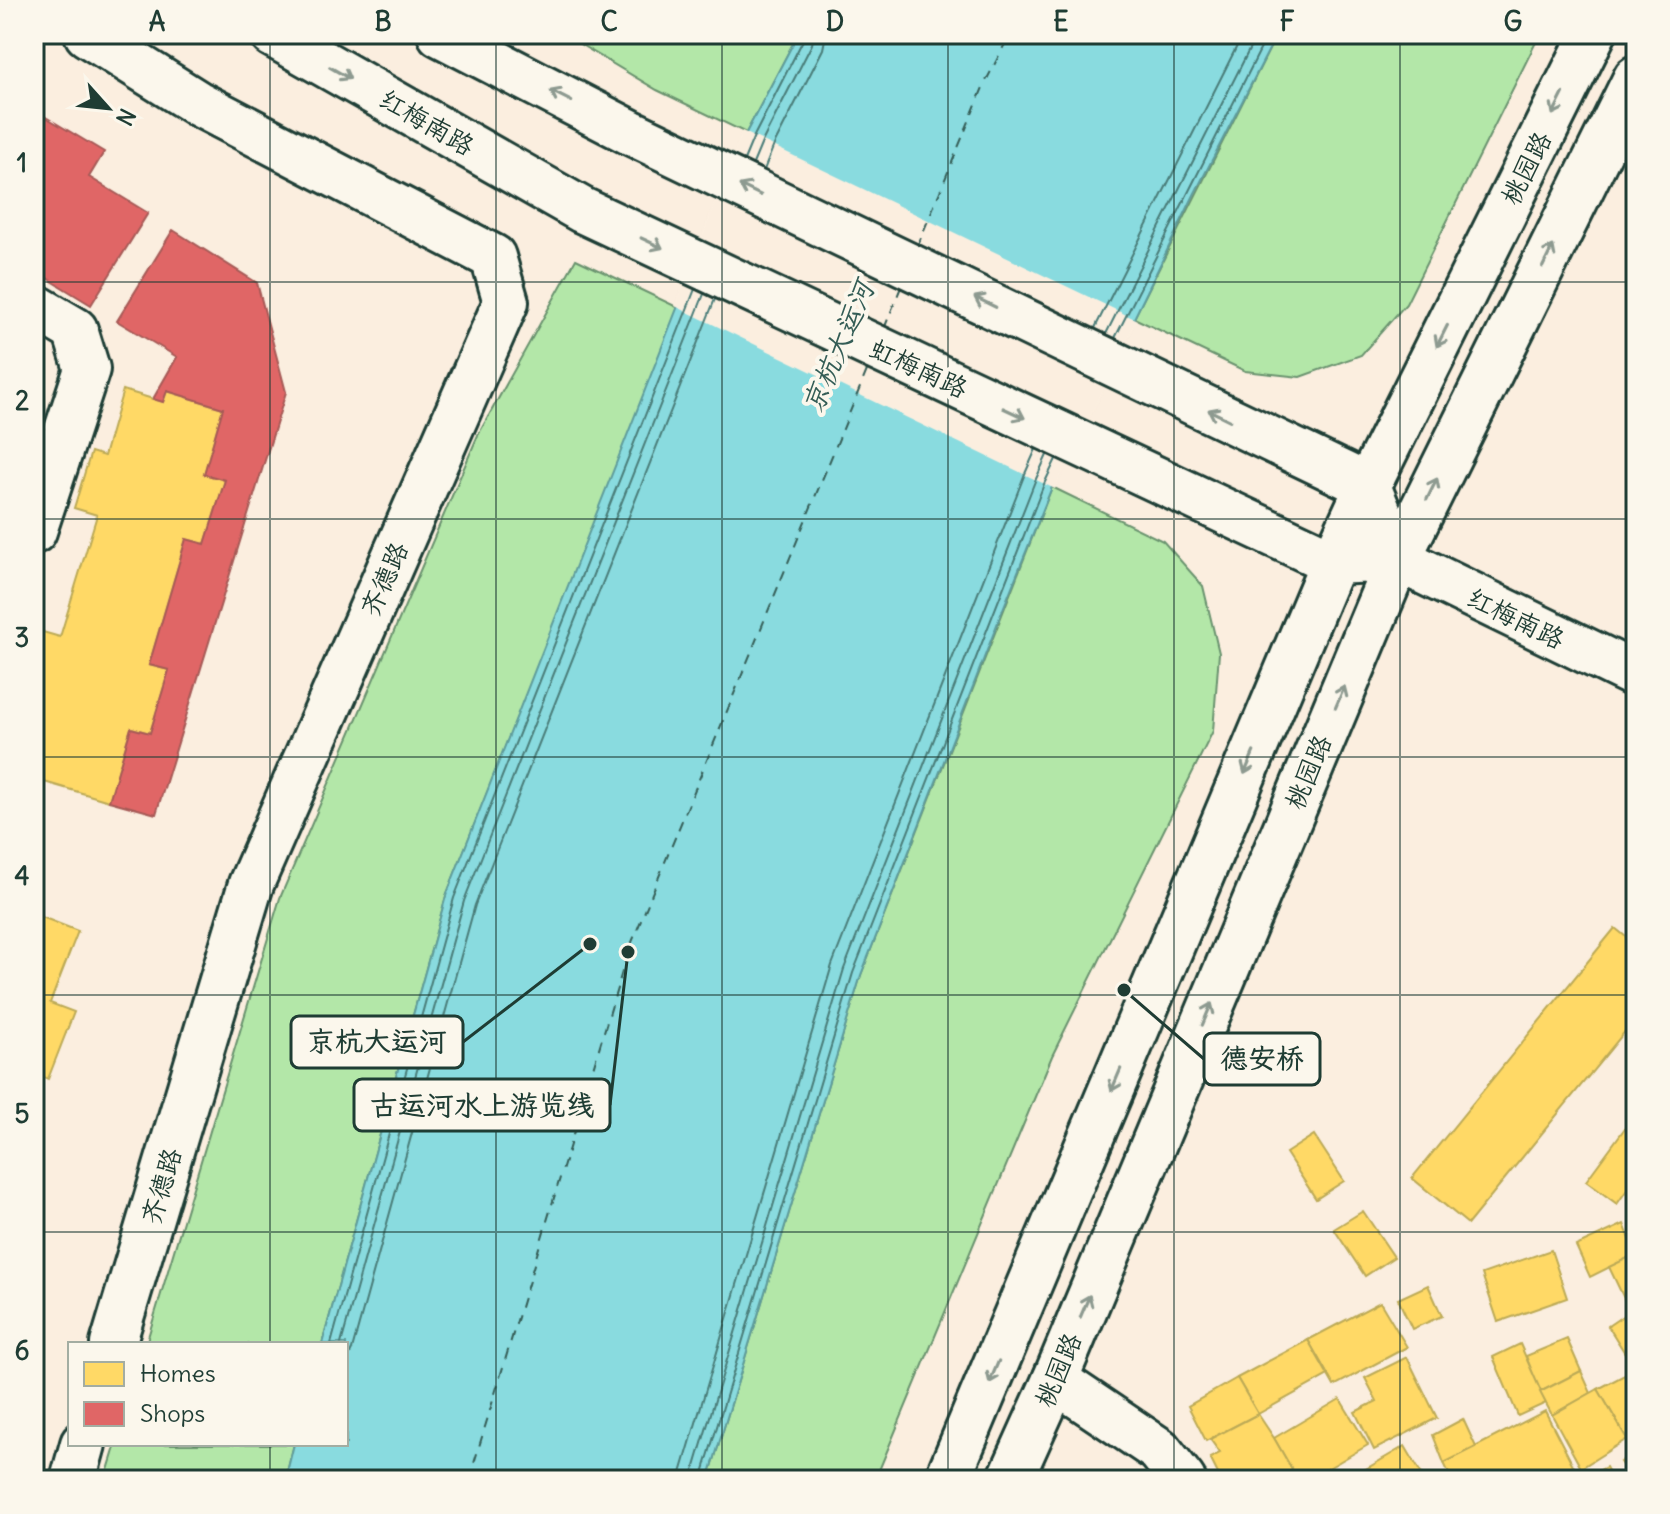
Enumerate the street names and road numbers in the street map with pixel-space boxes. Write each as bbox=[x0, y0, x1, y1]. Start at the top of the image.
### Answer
street label: 红梅南路 bbox=[374, 82, 480, 162]
street label: 桃园路 bbox=[1494, 126, 1558, 210]
street label: 虹梅南路 bbox=[865, 331, 973, 405]
street label: 齐德路 bbox=[353, 537, 415, 621]
street label: 红梅南路 bbox=[1462, 580, 1570, 656]
street label: 桃园路 bbox=[1278, 730, 1338, 814]
street label: 齐德路 bbox=[134, 1144, 188, 1228]
street label: 桃园路 bbox=[1028, 1328, 1088, 1412]

